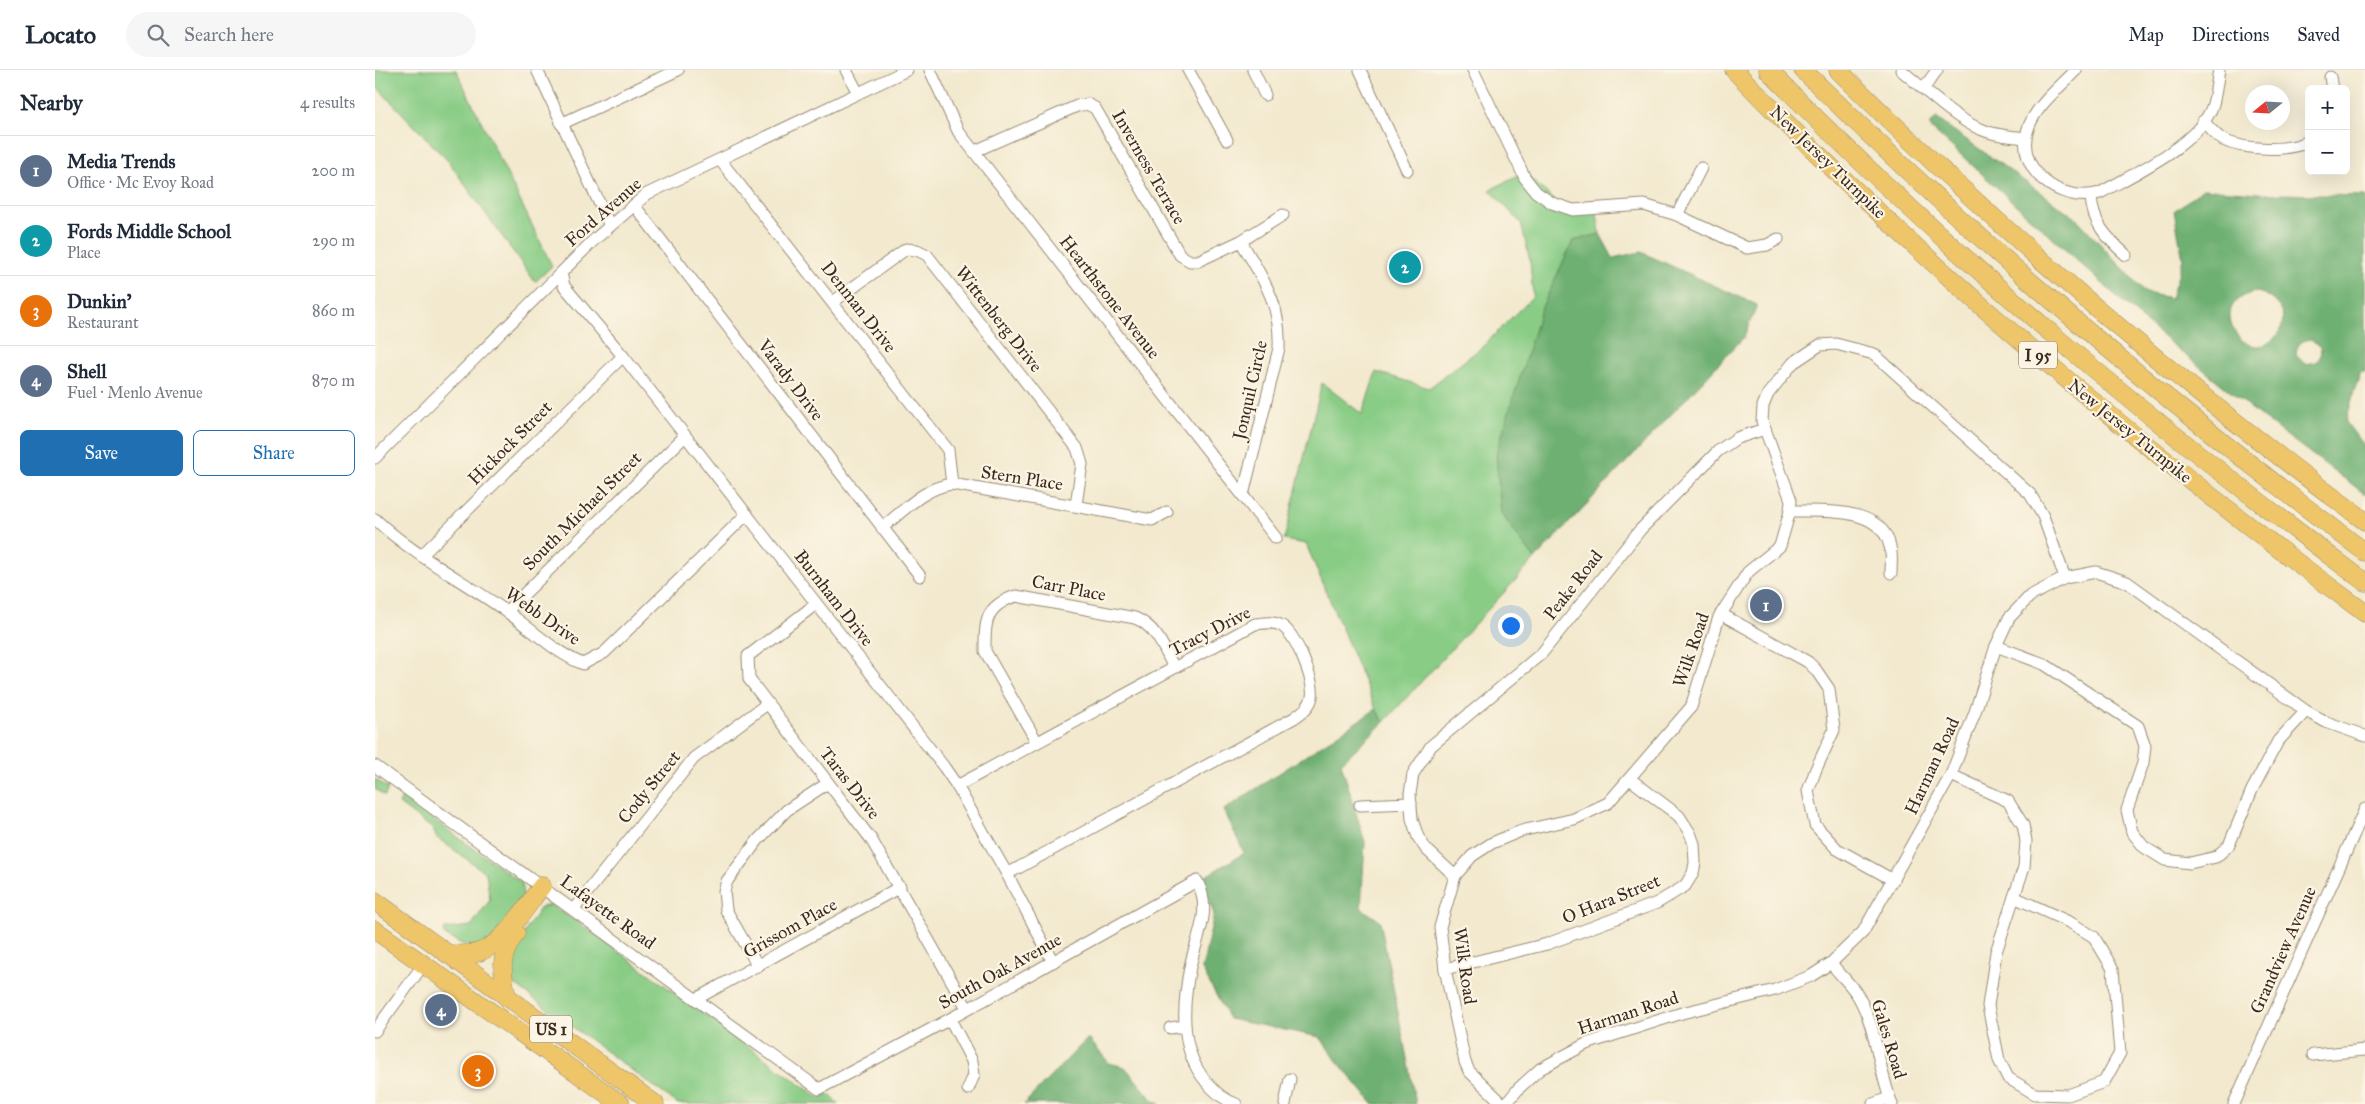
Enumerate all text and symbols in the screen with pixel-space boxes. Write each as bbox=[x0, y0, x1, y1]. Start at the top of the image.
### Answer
search box bbox=[126, 12, 476, 57]
text: Locato bbox=[25, 20, 96, 50]
icon: search bbox=[144, 21, 172, 49]
text: Search here bbox=[184, 23, 274, 46]
text: Map bbox=[2128, 24, 2164, 46]
text: Directions bbox=[2192, 24, 2269, 46]
text: Saved bbox=[2297, 24, 2340, 46]
north arrow bbox=[2245, 85, 2290, 130]
map controls bbox=[2305, 85, 2350, 175]
button: + bbox=[2305, 85, 2350, 130]
text: Nearby bbox=[20, 90, 83, 116]
text: 4 results bbox=[300, 93, 355, 112]
street label: New Jersey Turnpike bbox=[1764, 101, 1891, 224]
street label: Inverness Terrace bbox=[1107, 106, 1191, 228]
button: − bbox=[2305, 130, 2350, 175]
text: Media Trends bbox=[67, 150, 175, 173]
text: 1 bbox=[33, 161, 39, 180]
text: 200 m bbox=[312, 161, 355, 180]
text: Office · Mc Evoy Road bbox=[67, 173, 214, 192]
street label: Ford Avenue bbox=[560, 173, 646, 251]
text: Fords Middle School bbox=[67, 220, 231, 243]
text: 2 bbox=[32, 231, 40, 250]
text: 290 m bbox=[312, 231, 355, 250]
street label: Hearthstone Avenue bbox=[1055, 231, 1165, 363]
text: Place bbox=[67, 243, 101, 262]
pin: 2 bbox=[1389, 248, 1421, 286]
street label: Denman Drive bbox=[817, 257, 901, 357]
street label: Wittenberg Drive bbox=[950, 262, 1047, 377]
text: Dunkin' bbox=[67, 290, 131, 313]
text: 3 bbox=[33, 301, 39, 320]
text: 860 m bbox=[312, 301, 355, 320]
text: Restaurant bbox=[67, 313, 139, 332]
street label: Varady Drive bbox=[753, 334, 829, 425]
street label: Jonquil Circle bbox=[1227, 338, 1273, 444]
road number: I 95 bbox=[2019, 342, 2057, 368]
text: Shell bbox=[67, 360, 107, 383]
text: 4 bbox=[32, 371, 40, 390]
text: 870 m bbox=[312, 371, 355, 390]
street label: New Jersey Turnpike bbox=[2063, 374, 2197, 489]
text: Fuel · Menlo Avenue bbox=[67, 383, 203, 402]
street label: Hickock Street bbox=[463, 396, 557, 490]
button: Save bbox=[20, 430, 183, 476]
button: Share bbox=[193, 430, 355, 476]
street label: South Michael Street bbox=[518, 447, 646, 575]
street label: Stern Place bbox=[980, 461, 1064, 495]
street label: Burnham Drive bbox=[790, 545, 878, 651]
street label: Peake Road bbox=[1539, 546, 1607, 624]
street label: Carr Place bbox=[1030, 570, 1108, 606]
street label: Webb Drive bbox=[501, 582, 585, 650]
pin: 1 bbox=[1750, 586, 1782, 624]
street label: Tracy Drive bbox=[1166, 601, 1254, 661]
street label: Wilk Road bbox=[1668, 610, 1714, 690]
your location bbox=[1498, 613, 1524, 639]
street label: Harman Road bbox=[1900, 714, 1964, 818]
street label: Taras Drive bbox=[815, 743, 885, 823]
street label: Cody Street bbox=[613, 746, 685, 828]
street label: O Hara Street bbox=[1559, 869, 1664, 929]
street label: Lafayette Road bbox=[556, 870, 660, 954]
street label: Grandview Avenue bbox=[2245, 883, 2321, 1017]
street label: Grissom Place bbox=[739, 893, 841, 963]
street label: Wilk Road bbox=[1449, 926, 1481, 1006]
street label: South Oak Avenue bbox=[935, 928, 1065, 1014]
street label: Harman Road bbox=[1575, 986, 1681, 1040]
pin: 4 bbox=[425, 991, 457, 1029]
street label: Gales Road bbox=[1867, 997, 1911, 1081]
road number: US 1 bbox=[530, 1016, 572, 1042]
pin: 3 bbox=[462, 1052, 494, 1090]

